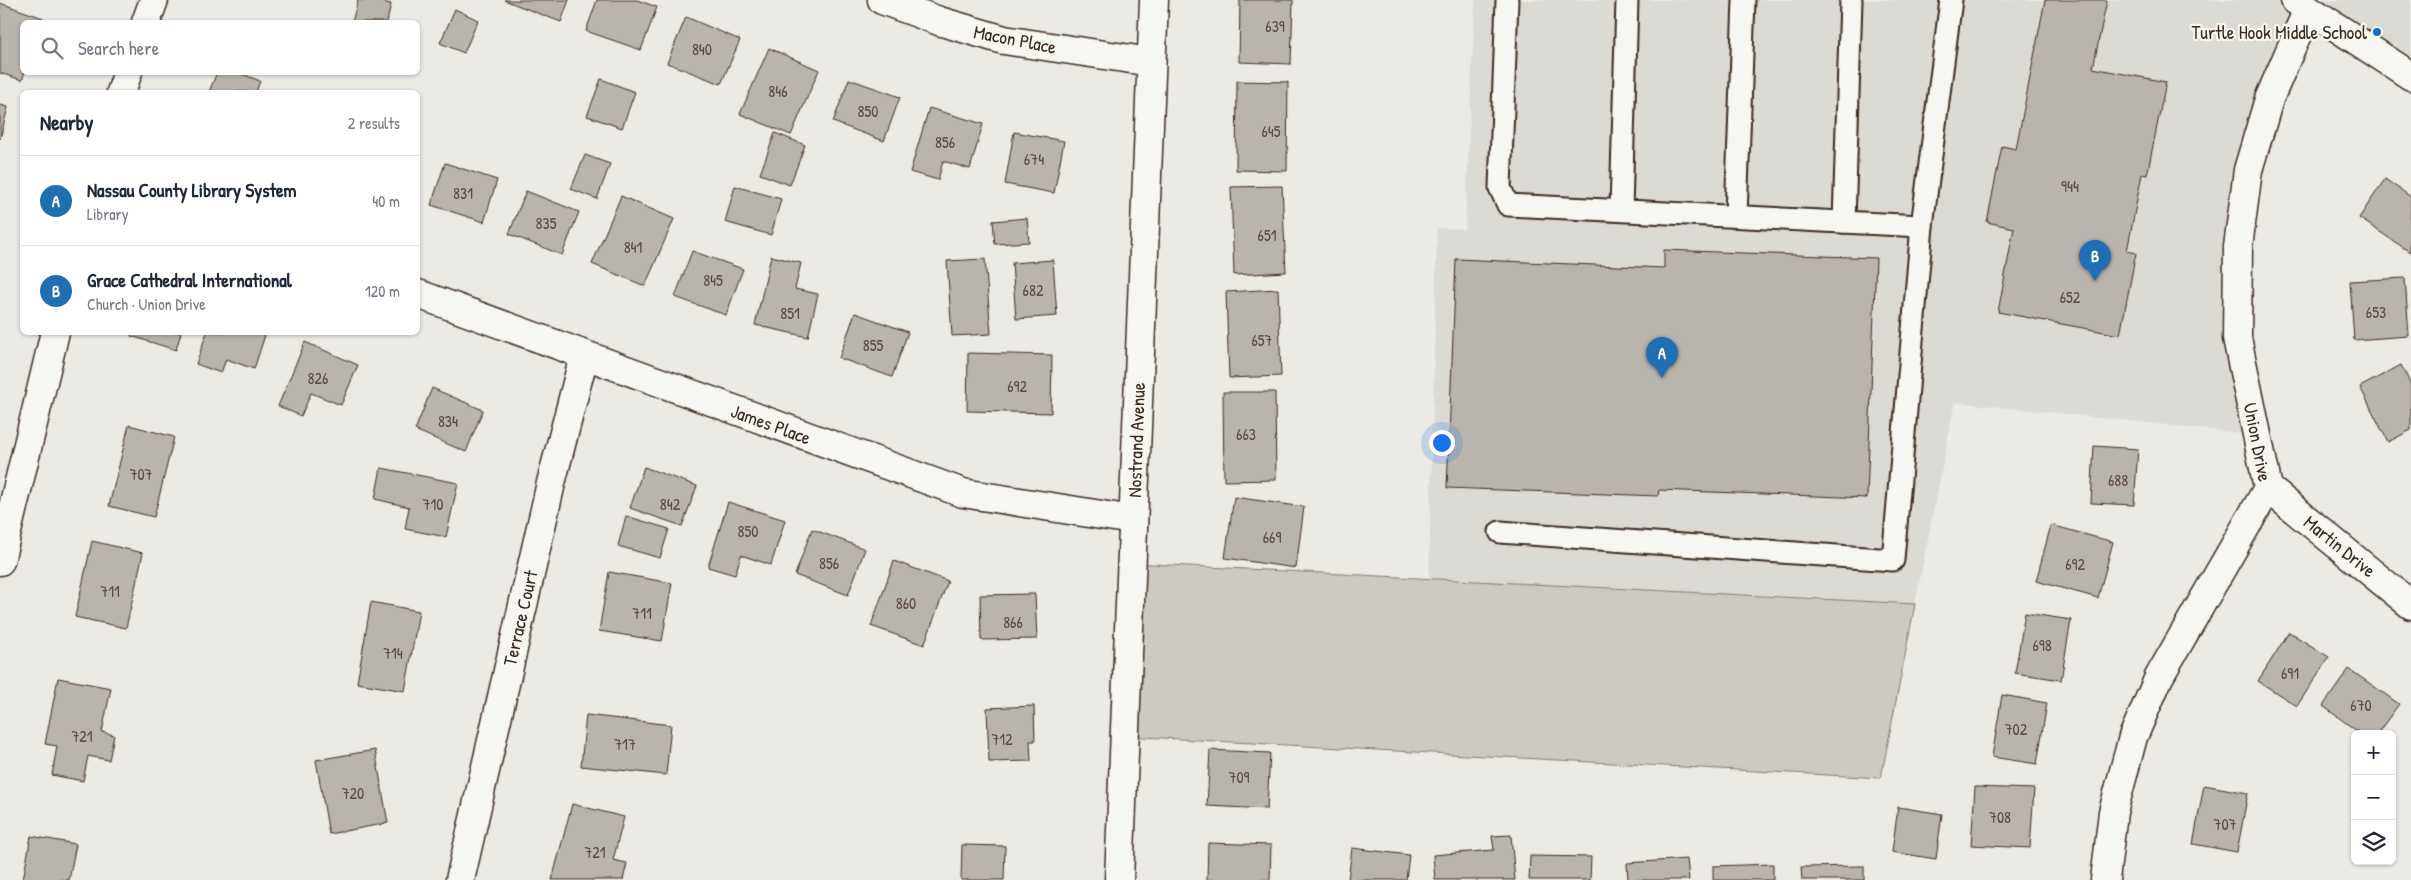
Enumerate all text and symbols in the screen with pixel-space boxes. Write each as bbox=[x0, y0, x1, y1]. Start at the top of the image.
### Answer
house number: 639 bbox=[1265, 15, 1285, 37]
street label: Macon Place bbox=[972, 18, 1059, 60]
place label: Turtle Hook Middle School bbox=[2191, 19, 2368, 45]
search box bbox=[20, 20, 420, 75]
marker: Turtle Hook Middle School bbox=[2371, 26, 2383, 38]
icon: search bbox=[38, 34, 66, 62]
text: Search here bbox=[78, 35, 159, 61]
house number: 840 bbox=[692, 38, 712, 60]
house number: 846 bbox=[768, 80, 788, 102]
house number: 850 bbox=[858, 100, 878, 122]
text: Nearby bbox=[40, 108, 93, 137]
text: 2 results bbox=[348, 112, 400, 134]
house number: 645 bbox=[1261, 120, 1281, 142]
house number: 856 bbox=[935, 131, 955, 153]
house number: 674 bbox=[1024, 148, 1044, 170]
house number: 944 bbox=[2061, 175, 2079, 197]
text: Nassau County Library System bbox=[87, 177, 297, 203]
house number: 831 bbox=[453, 182, 473, 204]
text: A bbox=[52, 190, 60, 212]
text: 40 m bbox=[372, 190, 400, 212]
text: Library bbox=[87, 203, 129, 225]
house number: 835 bbox=[536, 212, 557, 234]
house number: 651 bbox=[1258, 224, 1277, 246]
house number: 841 bbox=[624, 236, 643, 258]
pin: B bbox=[2079, 240, 2111, 281]
text: Grace Cathedral International bbox=[87, 267, 292, 293]
house number: 845 bbox=[703, 269, 723, 291]
house number: 682 bbox=[1023, 279, 1044, 301]
text: B bbox=[52, 280, 60, 302]
text: 120 m bbox=[365, 280, 400, 302]
house number: 652 bbox=[2060, 286, 2081, 308]
text: Church · Union Drive bbox=[87, 293, 206, 315]
house number: 653 bbox=[2366, 301, 2386, 323]
house number: 851 bbox=[780, 302, 800, 324]
house number: 657 bbox=[1251, 329, 1273, 351]
house number: 855 bbox=[863, 334, 883, 356]
pin: A bbox=[1646, 337, 1678, 378]
house number: 826 bbox=[308, 367, 328, 389]
house number: 692 bbox=[1007, 375, 1027, 397]
street label: Nostrand Avenue bbox=[1121, 382, 1151, 498]
street label: James Place bbox=[727, 398, 815, 451]
street label: Union Drive bbox=[2238, 400, 2278, 484]
house number: 834 bbox=[438, 410, 458, 432]
house number: 663 bbox=[1236, 423, 1256, 445]
your location bbox=[1429, 430, 1455, 456]
house number: 707 bbox=[129, 463, 153, 485]
house number: 688 bbox=[2108, 469, 2128, 491]
house number: 710 bbox=[423, 493, 443, 515]
house number: 842 bbox=[660, 493, 681, 515]
street label: Martin Drive bbox=[2299, 509, 2382, 583]
house number: 850 bbox=[738, 520, 758, 542]
house number: 669 bbox=[1263, 526, 1281, 548]
house number: 856 bbox=[819, 552, 839, 574]
house number: 692 bbox=[2065, 553, 2085, 575]
street label: Terrace Court bbox=[496, 567, 544, 668]
house number: 711 bbox=[100, 580, 120, 602]
house number: 860 bbox=[896, 592, 916, 614]
house number: 711 bbox=[632, 602, 652, 624]
house number: 866 bbox=[1003, 611, 1023, 633]
house number: 698 bbox=[2032, 634, 2052, 656]
house number: 714 bbox=[383, 642, 403, 664]
house number: 691 bbox=[2281, 662, 2299, 684]
house number: 670 bbox=[2350, 694, 2372, 716]
house number: 702 bbox=[2005, 718, 2028, 740]
house number: 721 bbox=[71, 725, 93, 747]
house number: 712 bbox=[991, 728, 1013, 750]
map controls bbox=[2351, 730, 2396, 865]
button: + bbox=[2351, 730, 2396, 775]
house number: 717 bbox=[614, 733, 636, 755]
house number: 709 bbox=[1229, 766, 1250, 788]
button: − bbox=[2351, 775, 2396, 820]
house number: 720 bbox=[342, 782, 364, 804]
house number: 708 bbox=[1989, 806, 2011, 828]
house number: 707 bbox=[2213, 813, 2237, 835]
button: layers bbox=[2351, 820, 2396, 865]
house number: 721 bbox=[584, 841, 606, 863]

